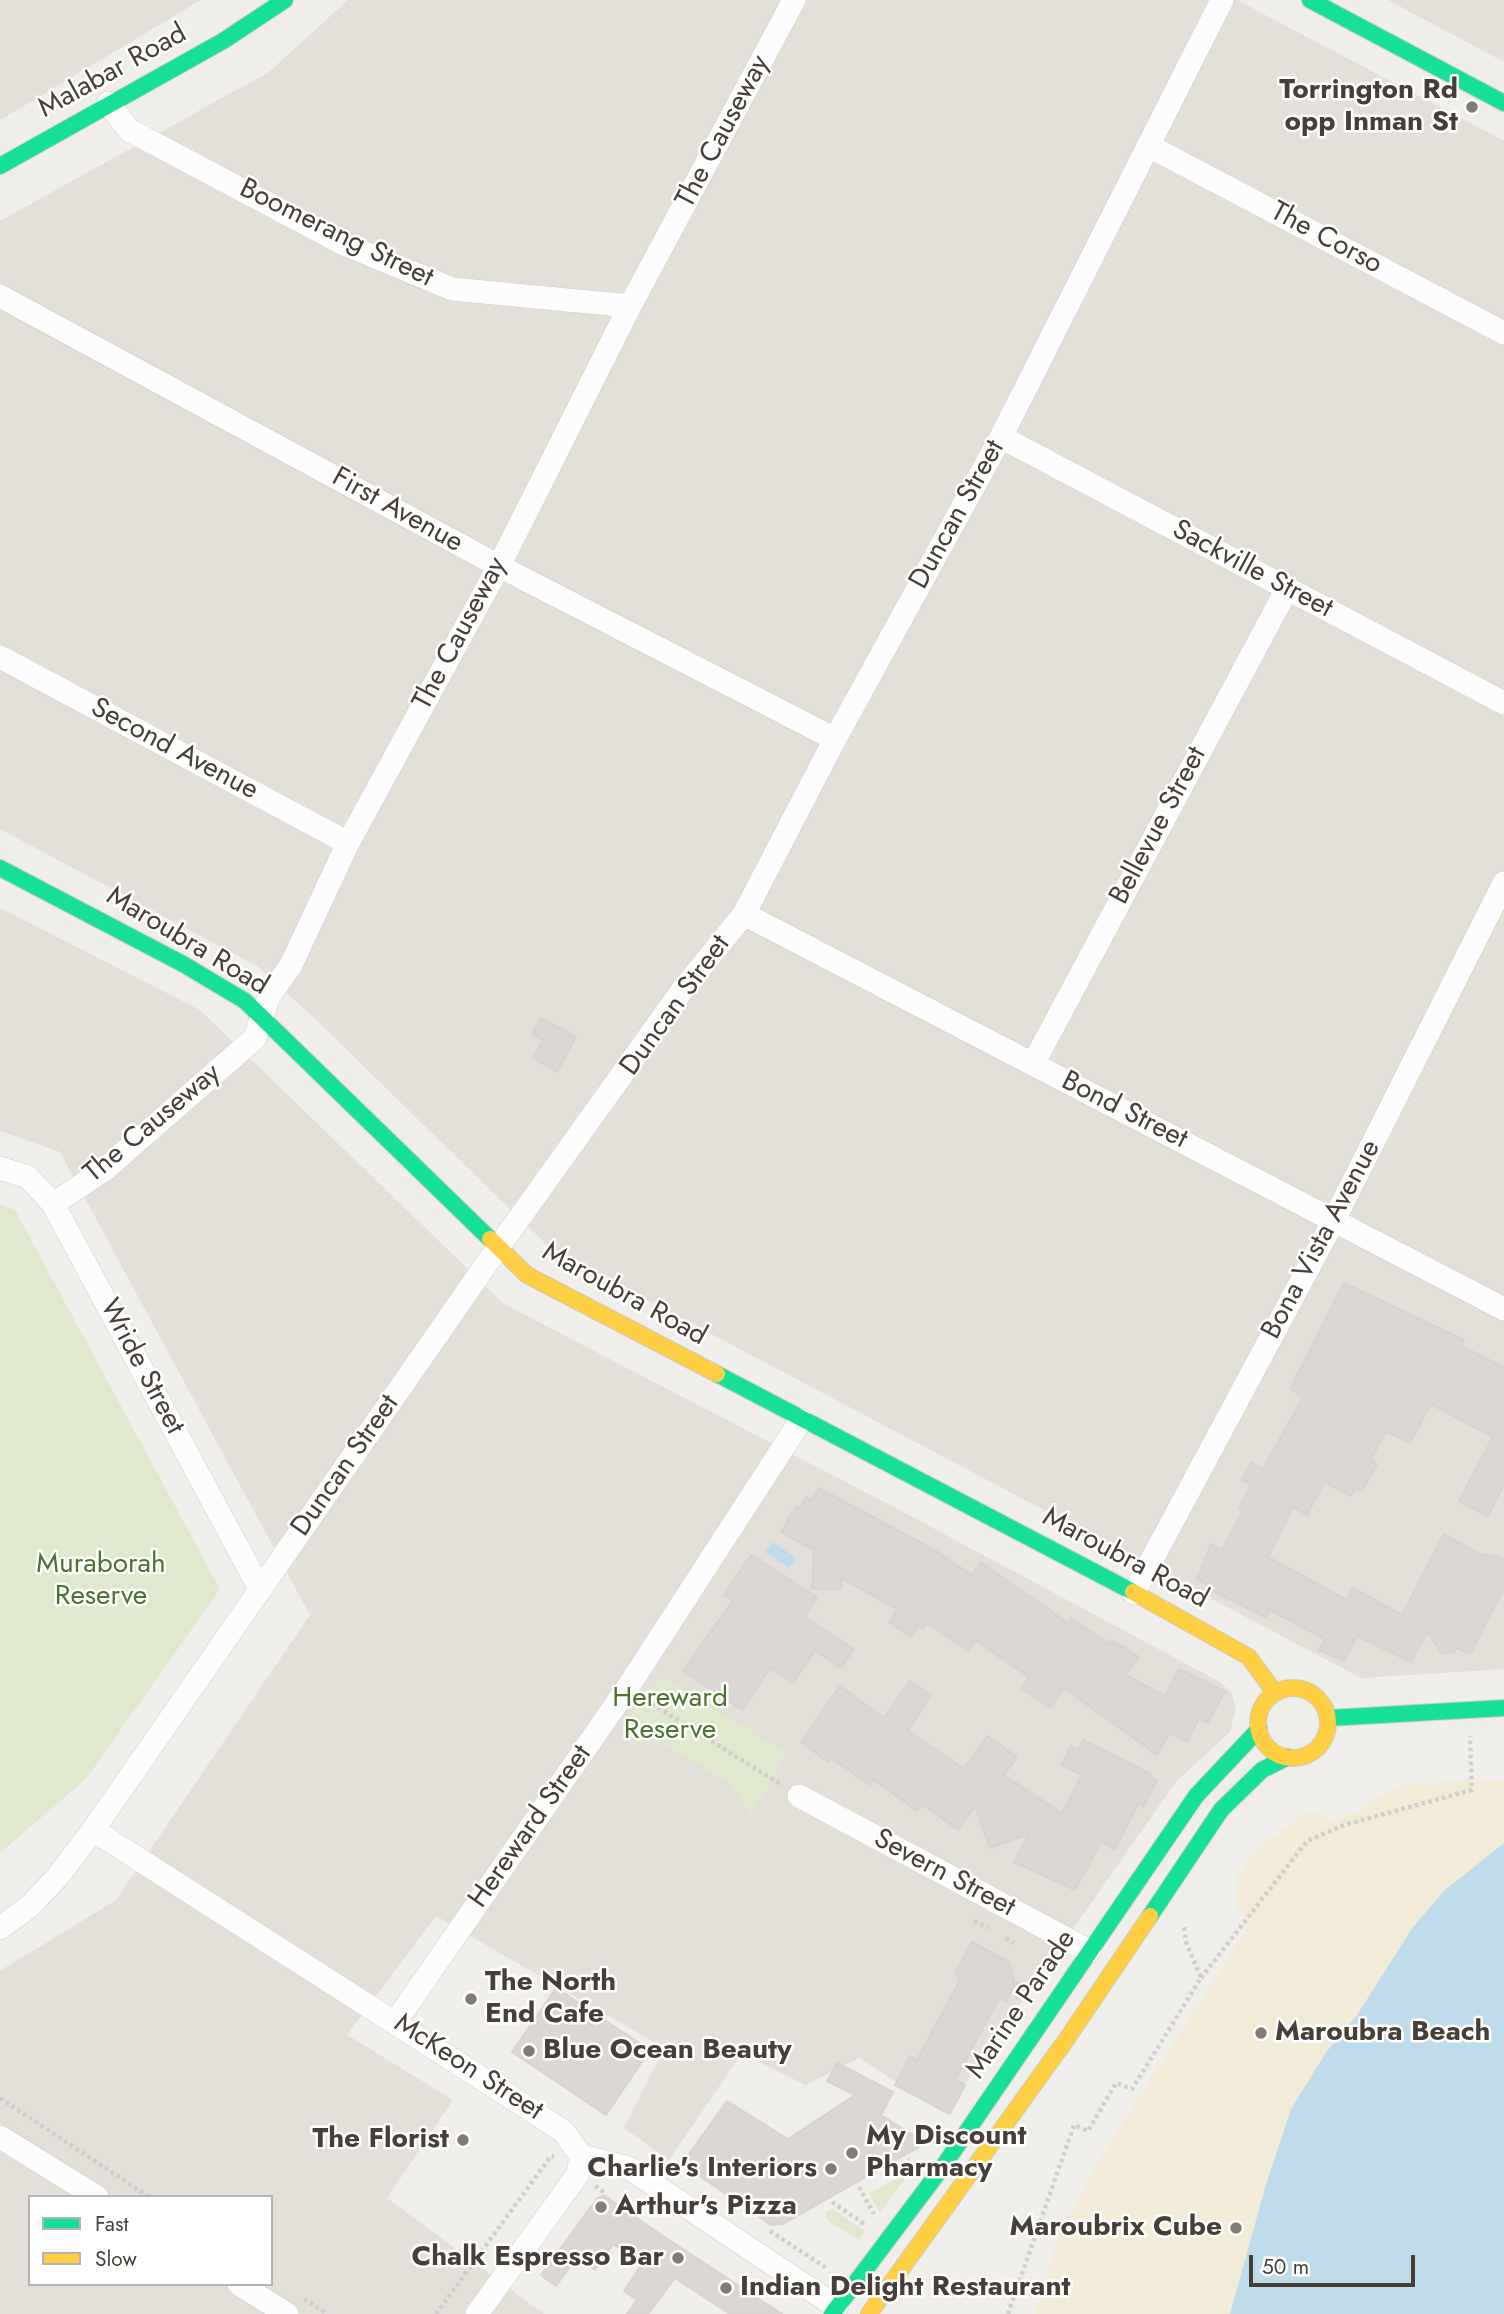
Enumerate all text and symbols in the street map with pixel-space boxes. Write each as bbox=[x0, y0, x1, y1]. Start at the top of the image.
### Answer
street label: Malabar Road bbox=[33, 18, 193, 126]
street label: The Causeway bbox=[670, 50, 778, 214]
place label: Torrington Rd opp Inman St bbox=[1279, 74, 1458, 140]
marker: Torrington Rd opp Inman St bbox=[1464, 99, 1480, 115]
street label: Boomerang Street bbox=[234, 173, 438, 295]
street label: The Corso bbox=[1265, 196, 1387, 282]
street label: Duncan Street bbox=[903, 435, 1013, 595]
street label: First Avenue bbox=[326, 461, 468, 561]
street label: Sackville Street bbox=[1166, 514, 1338, 626]
street label: The Causeway bbox=[407, 552, 515, 716]
street label: Second Avenue bbox=[85, 692, 263, 808]
street label: Bellevue Street bbox=[1103, 741, 1215, 911]
street label: Maroubra Road bbox=[100, 880, 274, 1004]
street label: Duncan Street bbox=[614, 929, 738, 1083]
street label: The Causeway bbox=[78, 1057, 228, 1191]
street label: Bond Street bbox=[1055, 1065, 1193, 1157]
street label: Bona Vista Avenue bbox=[1255, 1135, 1389, 1345]
street label: Maroubra Road bbox=[536, 1236, 712, 1354]
street label: Wride Street bbox=[91, 1294, 191, 1440]
street label: Duncan Street bbox=[285, 1389, 407, 1543]
street label: Maroubra Road bbox=[1036, 1501, 1214, 1617]
park label: Muraborah Reserve bbox=[36, 1548, 166, 1614]
park label: Hereward Reserve bbox=[612, 1682, 728, 1748]
street label: Hereward Street bbox=[462, 1739, 600, 1915]
street label: Severn Street bbox=[868, 1823, 1020, 1925]
street label: Marine Parade bbox=[960, 1924, 1084, 2086]
place label: The North End Cafe bbox=[485, 1966, 616, 2032]
marker: The North End Cafe bbox=[463, 1991, 479, 2007]
street label: McKeon Street bbox=[387, 2007, 549, 2129]
place label: Maroubra Beach bbox=[1275, 2016, 1491, 2050]
marker: Maroubra Beach bbox=[1253, 2025, 1269, 2041]
place label: Blue Ocean Beauty bbox=[543, 2034, 791, 2068]
marker: Blue Ocean Beauty bbox=[521, 2043, 537, 2059]
place label: My Discount Pharmacy bbox=[866, 2120, 1026, 2186]
place label: The Florist bbox=[312, 2123, 449, 2157]
marker: The Florist bbox=[455, 2132, 471, 2148]
marker: My Discount Pharmacy bbox=[844, 2145, 860, 2161]
place label: Charlie's Interiors bbox=[587, 2152, 817, 2186]
marker: Charlie's Interiors bbox=[823, 2161, 839, 2177]
place label: Arthur's Pizza bbox=[615, 2190, 797, 2224]
legend bbox=[28, 2195, 273, 2286]
marker: Arthur's Pizza bbox=[593, 2199, 609, 2215]
text: Fast bbox=[95, 2209, 128, 2239]
place label: Maroubrix Cube bbox=[1009, 2211, 1222, 2245]
marker: Maroubrix Cube bbox=[1228, 2220, 1244, 2236]
scale bar bbox=[1252, 2240, 1418, 2284]
place label: Chalk Espresso Bar bbox=[412, 2241, 664, 2275]
text: Slow bbox=[95, 2244, 137, 2274]
marker: Chalk Espresso Bar bbox=[670, 2250, 686, 2266]
text: 50 m bbox=[1262, 2252, 1309, 2282]
place label: Indian Delight Restaurant bbox=[740, 2271, 1070, 2305]
marker: Indian Delight Restaurant bbox=[718, 2280, 734, 2296]

